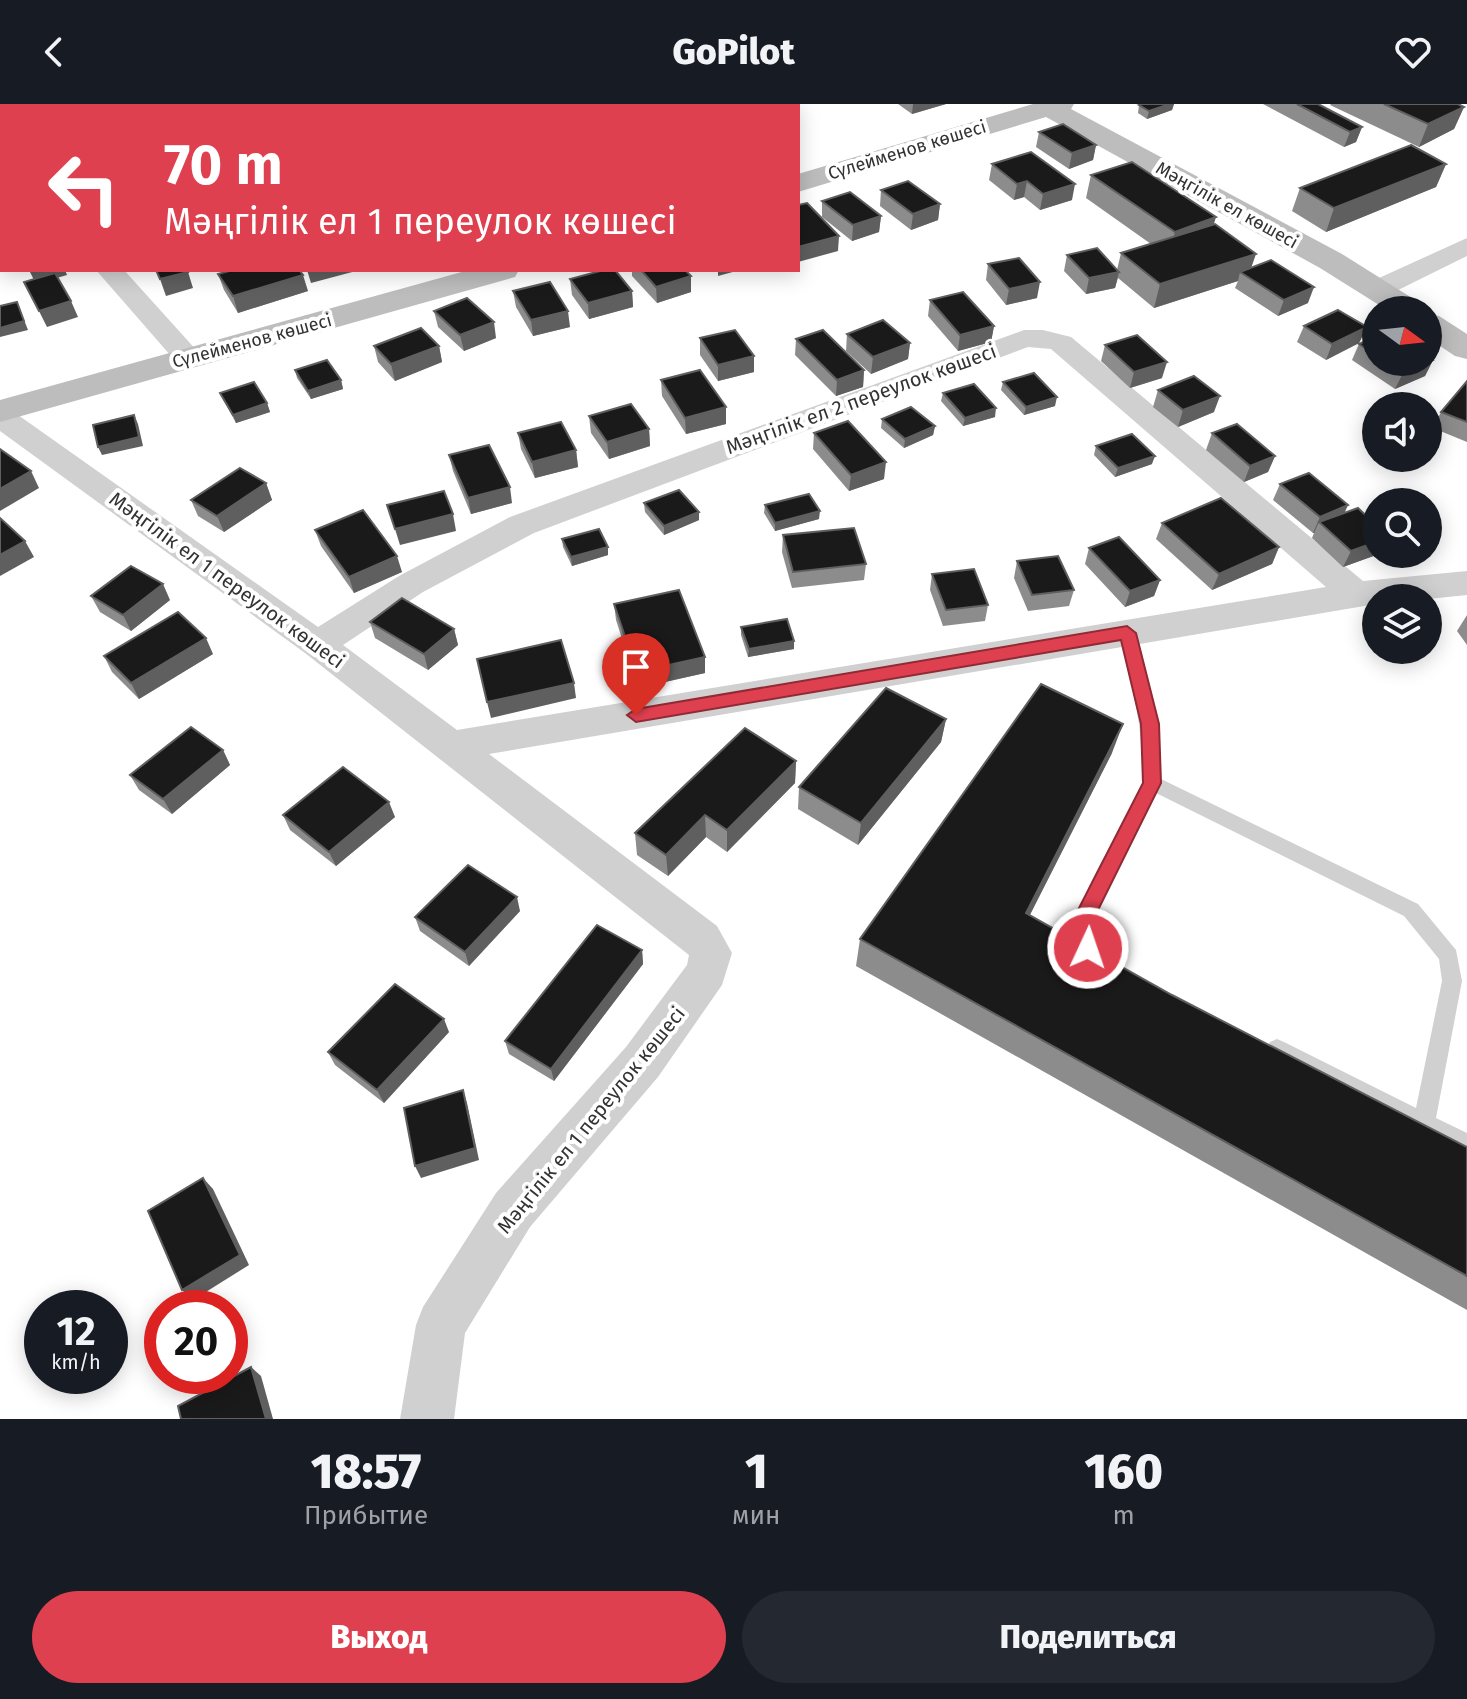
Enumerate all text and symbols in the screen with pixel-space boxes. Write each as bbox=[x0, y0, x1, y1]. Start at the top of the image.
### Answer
icon: back bbox=[32, 30, 76, 74]
text: GoPilot bbox=[672, 30, 795, 74]
icon: heart bbox=[1391, 30, 1435, 74]
street label: Сүлейменов көшесі bbox=[825, 115, 989, 185]
text: 70 m bbox=[164, 132, 283, 199]
icon: left bbox=[32, 136, 136, 240]
street label: Мәңгілік ел көшесі bbox=[1152, 157, 1302, 253]
text: Мәңгілік ел 1 переулок көшесі bbox=[164, 200, 677, 244]
north arrow bbox=[1362, 296, 1442, 376]
map controls bbox=[1362, 296, 1442, 664]
street label: Сүлейменов көшесі bbox=[170, 309, 334, 373]
street label: Мәңгілік ел 2 переулок көшесі bbox=[722, 339, 1000, 459]
button: sound bbox=[1362, 392, 1442, 472]
street label: Мәңгілік ел 1 переулок көшесі bbox=[105, 487, 349, 673]
button: search bbox=[1362, 488, 1442, 568]
button: layers bbox=[1362, 584, 1442, 664]
pin bbox=[602, 633, 670, 715]
icon: arrive bbox=[614, 645, 658, 689]
position arrow bbox=[1046, 906, 1130, 990]
street label: Мәңгілік ел 1 переулок көшесі bbox=[492, 1002, 690, 1238]
speed limit sign: 20 bbox=[144, 1290, 248, 1394]
text: 12 bbox=[56, 1308, 96, 1356]
text: km/h bbox=[51, 1350, 101, 1374]
text: 18:57 bbox=[311, 1443, 421, 1501]
text: 1 bbox=[745, 1443, 768, 1501]
text: 160 bbox=[1084, 1443, 1163, 1501]
text: Прибытие bbox=[304, 1500, 428, 1531]
text: мин bbox=[732, 1500, 780, 1531]
text: m bbox=[1113, 1500, 1135, 1531]
button: Выход bbox=[32, 1591, 726, 1683]
button: Поделиться bbox=[742, 1591, 1435, 1683]

